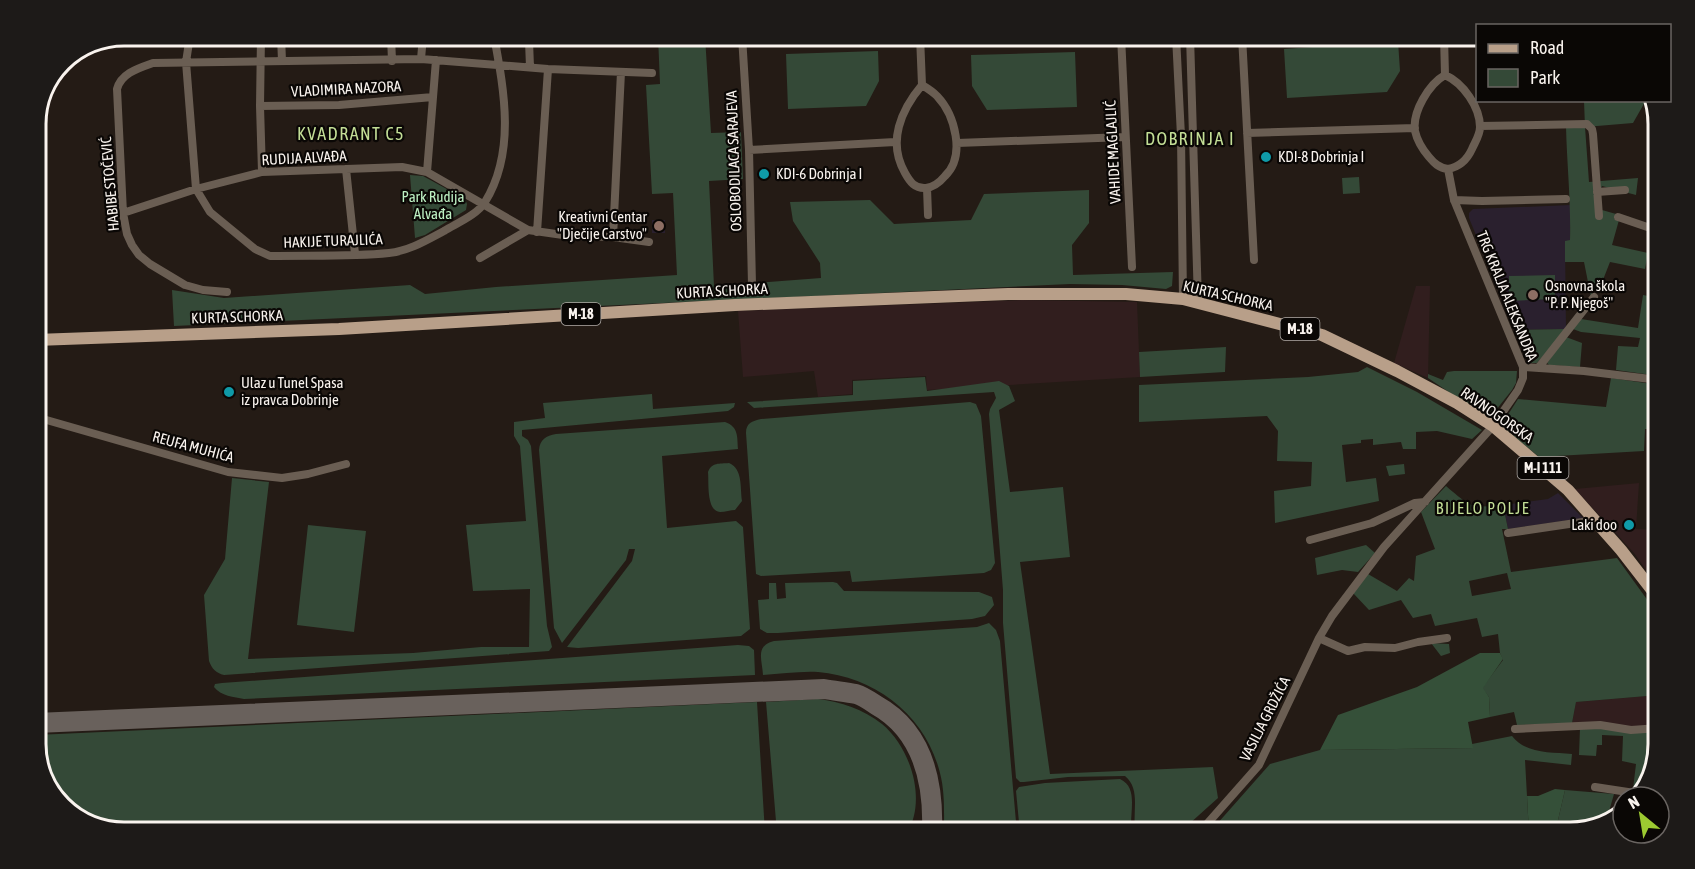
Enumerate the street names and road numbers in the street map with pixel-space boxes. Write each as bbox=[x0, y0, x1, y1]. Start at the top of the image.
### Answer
street label: VLADIMIRA NAZORA bbox=[291, 77, 402, 100]
street label: OSLOBODILACA SARAJEVA bbox=[723, 90, 744, 232]
street label: VAHIDE MAGLAJLIĆ bbox=[1101, 100, 1124, 204]
street label: HABIBE STOČEVIĆ bbox=[97, 136, 122, 232]
street label: RUDIJA ALVAĐA bbox=[261, 147, 348, 168]
street label: TRG KRALJA ALEKSANDRA bbox=[1474, 228, 1542, 364]
street label: HAKIJE TURAJLIĆA bbox=[283, 230, 384, 251]
street label: KURTA SCHORKA bbox=[1181, 277, 1275, 314]
street label: KURTA SCHORKA bbox=[676, 280, 769, 301]
road number: M-18 bbox=[562, 303, 600, 325]
street label: KURTA SCHORKA bbox=[191, 306, 284, 327]
road number: M-18 bbox=[1280, 318, 1320, 340]
street label: RAVNOGORSKA bbox=[1458, 383, 1537, 446]
street label: REUFA MUHIĆA bbox=[151, 428, 236, 466]
road number: M-I 111 bbox=[1518, 457, 1568, 479]
street label: VASILJA GRDŽIĆA bbox=[1236, 673, 1293, 764]

